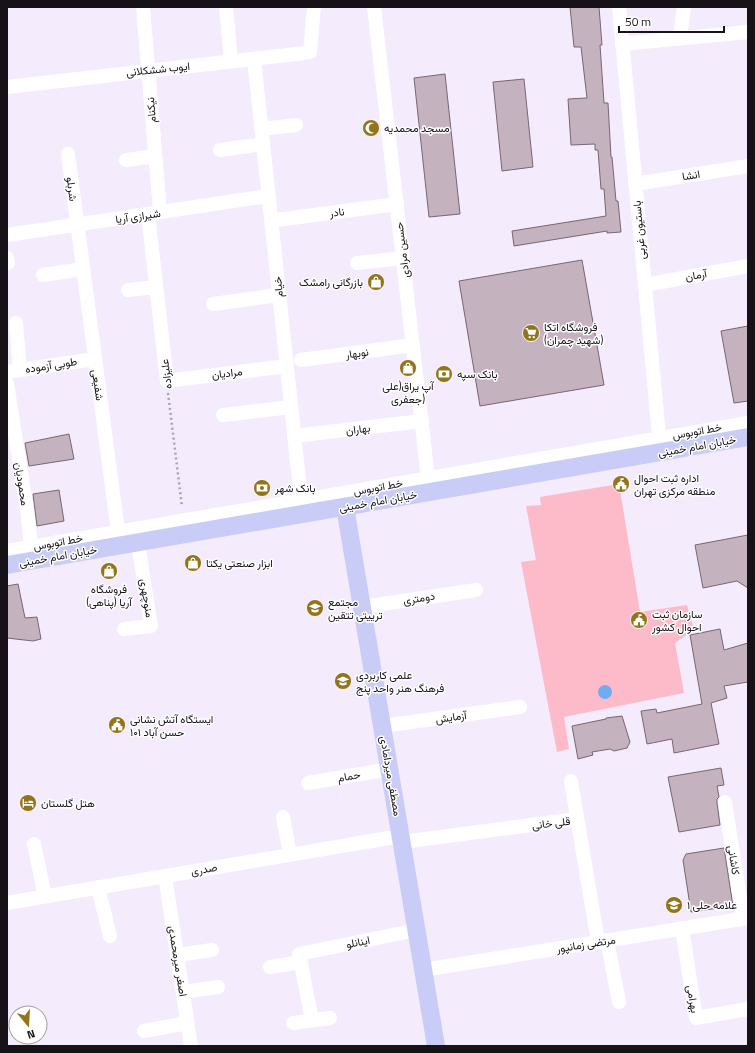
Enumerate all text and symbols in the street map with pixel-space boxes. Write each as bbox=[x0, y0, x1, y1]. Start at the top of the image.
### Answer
scale bar bbox=[619, 8, 724, 34]
text: 50 m bbox=[625, 12, 651, 31]
street label: ایوب ششکلانی bbox=[125, 58, 191, 80]
street label: نیکنام bbox=[142, 96, 160, 124]
mosque icon: مسجد محمدیه bbox=[361, 118, 381, 138]
place label: مسجد محمدیه bbox=[384, 120, 450, 136]
street label: انشا bbox=[681, 166, 701, 184]
street label: شربلو bbox=[63, 176, 81, 202]
street label: باستیون غربی bbox=[628, 200, 650, 260]
street label: نادر bbox=[328, 203, 345, 221]
street label: شیرازی آریا bbox=[114, 205, 162, 227]
street label: حسین مرادی bbox=[391, 221, 413, 279]
street label: آرمان bbox=[684, 265, 709, 285]
shop icon: بازرگانی رامشک bbox=[366, 272, 386, 292]
place label: بازرگانی رامشک bbox=[299, 274, 363, 290]
street label: خیام bbox=[269, 276, 287, 298]
place label: فروشگاه اتکا (شهید چمران) bbox=[544, 319, 604, 348]
supermarket icon: فروشگاه اتکا (شهید چمران) bbox=[521, 323, 541, 343]
street label: نوبهار bbox=[343, 343, 370, 363]
street label: طوبی آزموده bbox=[24, 353, 78, 377]
street label: علیزاده bbox=[156, 358, 176, 390]
shop icon: آپ یراق(علی جعفری) bbox=[398, 358, 418, 378]
street label: مرادیان bbox=[211, 363, 243, 383]
bank icon: بانک سپه bbox=[434, 364, 454, 384]
place label: بانک سپه bbox=[457, 366, 497, 382]
street label: شفیعی bbox=[88, 368, 108, 402]
place label: آپ یراق(علی جعفری) bbox=[382, 378, 435, 407]
street label: خط اتوبوس bbox=[671, 419, 723, 443]
street label: بهاران bbox=[345, 420, 371, 438]
street label: خیابان امام خمینی bbox=[657, 431, 737, 461]
street label: محمودیان bbox=[11, 461, 33, 507]
place label: اداره ثبت احوال منطقه مركزی تهران bbox=[634, 470, 715, 499]
public building icon: اداره ثبت احوال منطقه مركزی تهران bbox=[611, 474, 631, 494]
street label: خط اتوبوس bbox=[352, 475, 404, 499]
bank icon: بانک شهر bbox=[252, 478, 272, 498]
place label: بانک شهر bbox=[274, 480, 315, 496]
street label: خیابان امام خمینی bbox=[338, 486, 418, 516]
street label: خط اتوبوس bbox=[32, 530, 84, 554]
street label: خیابان امام خمینی bbox=[18, 541, 98, 571]
shop icon: ابزار صنعتی یکتا bbox=[183, 553, 203, 573]
place label: ابزار صنعتی یکتا bbox=[206, 555, 273, 571]
shop icon: فروشگاه آریا (پناهی) bbox=[99, 561, 119, 581]
street label: منوچهری bbox=[136, 577, 158, 619]
place label: فروشگاه آریا (پناهی) bbox=[86, 581, 133, 610]
street label: دومتری bbox=[402, 588, 436, 608]
place label: مجتمع ترییتی تتقین bbox=[328, 594, 383, 623]
school or university icon: مجتمع ترییتی تتقین bbox=[305, 598, 325, 618]
place label: سازمان ثبت احوال کشور bbox=[651, 606, 703, 635]
public building icon: سازمان ثبت احوال کشور bbox=[629, 610, 649, 630]
place label: علمی کاربردی فرهنگ هنر واحد پنج bbox=[356, 667, 444, 696]
school or university icon: علمی کاربردی فرهنگ هنر واحد پنج bbox=[333, 671, 353, 691]
street label: آزمایش bbox=[434, 707, 469, 727]
place label: ایستگاه آتش نشانی ۱۰۱ حسن آباد bbox=[130, 711, 213, 740]
public building icon: ایستگاه آتش نشانی ۱۰۱ حسن آباد bbox=[107, 715, 127, 735]
street label: مصطفی میردامادی bbox=[376, 735, 406, 817]
street label: حمام bbox=[336, 766, 362, 786]
hotel icon: هتل گلستان bbox=[18, 793, 38, 813]
place label: هتل گلستان bbox=[41, 795, 95, 811]
street label: قلی خانی bbox=[531, 813, 571, 833]
street label: کاشانی bbox=[724, 844, 744, 876]
street label: صدری bbox=[190, 859, 218, 879]
school or university icon: علامه حلی ۱ bbox=[664, 895, 684, 915]
place label: علامه حلی ۱ bbox=[687, 897, 737, 913]
street label: اصغر میرمحمدی bbox=[164, 924, 192, 998]
street label: مرتضی زمانپور bbox=[554, 931, 617, 957]
street label: اینانلو bbox=[345, 932, 371, 952]
street label: بهرامی bbox=[683, 984, 703, 1014]
north arrow bbox=[8, 1005, 48, 1045]
text: N bbox=[25, 1026, 37, 1043]

